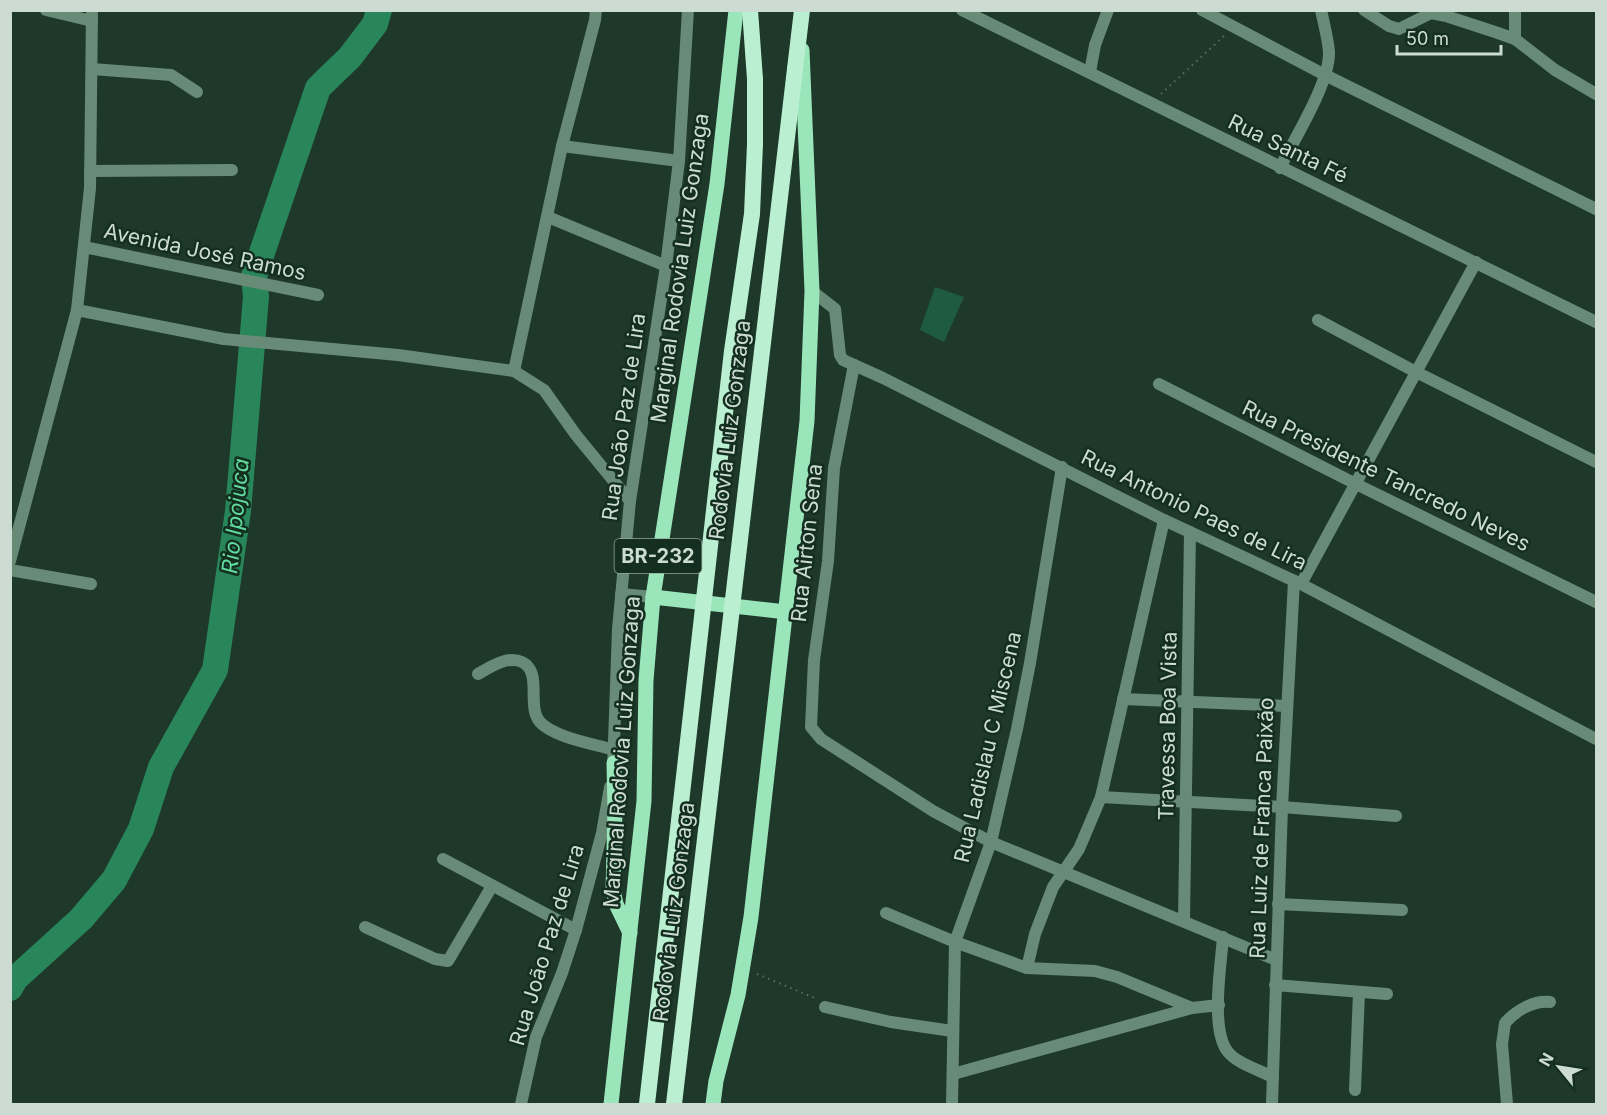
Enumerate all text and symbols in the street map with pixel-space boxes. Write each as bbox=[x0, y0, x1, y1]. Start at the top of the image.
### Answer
scale bar bbox=[1397, 18, 1500, 56]
text: 50 m bbox=[1406, 28, 1449, 49]
street label: Rua Santa Fé bbox=[1224, 109, 1352, 188]
street label: Marginal Rodovia Luiz Gonzaga bbox=[645, 111, 714, 424]
street label: Avenida José Ramos bbox=[102, 218, 308, 285]
street label: Rua João Paz de Lira bbox=[597, 312, 650, 522]
street label: Rodovia Luiz Gonzaga bbox=[704, 319, 755, 541]
street label: Rua Presidente Tancredo Neves bbox=[1238, 395, 1534, 556]
street label: Rua Antonio Paes de Lira bbox=[1077, 444, 1311, 575]
water label: Rio Ipojuca bbox=[216, 457, 254, 575]
street label: Rua Airton Sena bbox=[786, 463, 827, 623]
road number: BR-232 bbox=[614, 539, 702, 573]
street label: Marginal Rodovia Luiz Gonzaga bbox=[598, 595, 645, 909]
street label: Rua Ladislau C Miscena bbox=[949, 629, 1026, 865]
street label: Travessa Boa Vista bbox=[1153, 631, 1182, 821]
street label: Rua Luiz de Franca Paixão bbox=[1244, 697, 1279, 959]
street label: Rodovia Luiz Gonzaga bbox=[648, 801, 699, 1023]
street label: Rua João Paz de Lira bbox=[504, 841, 589, 1048]
north arrow bbox=[1529, 1037, 1589, 1097]
text: N bbox=[1534, 1049, 1558, 1070]

